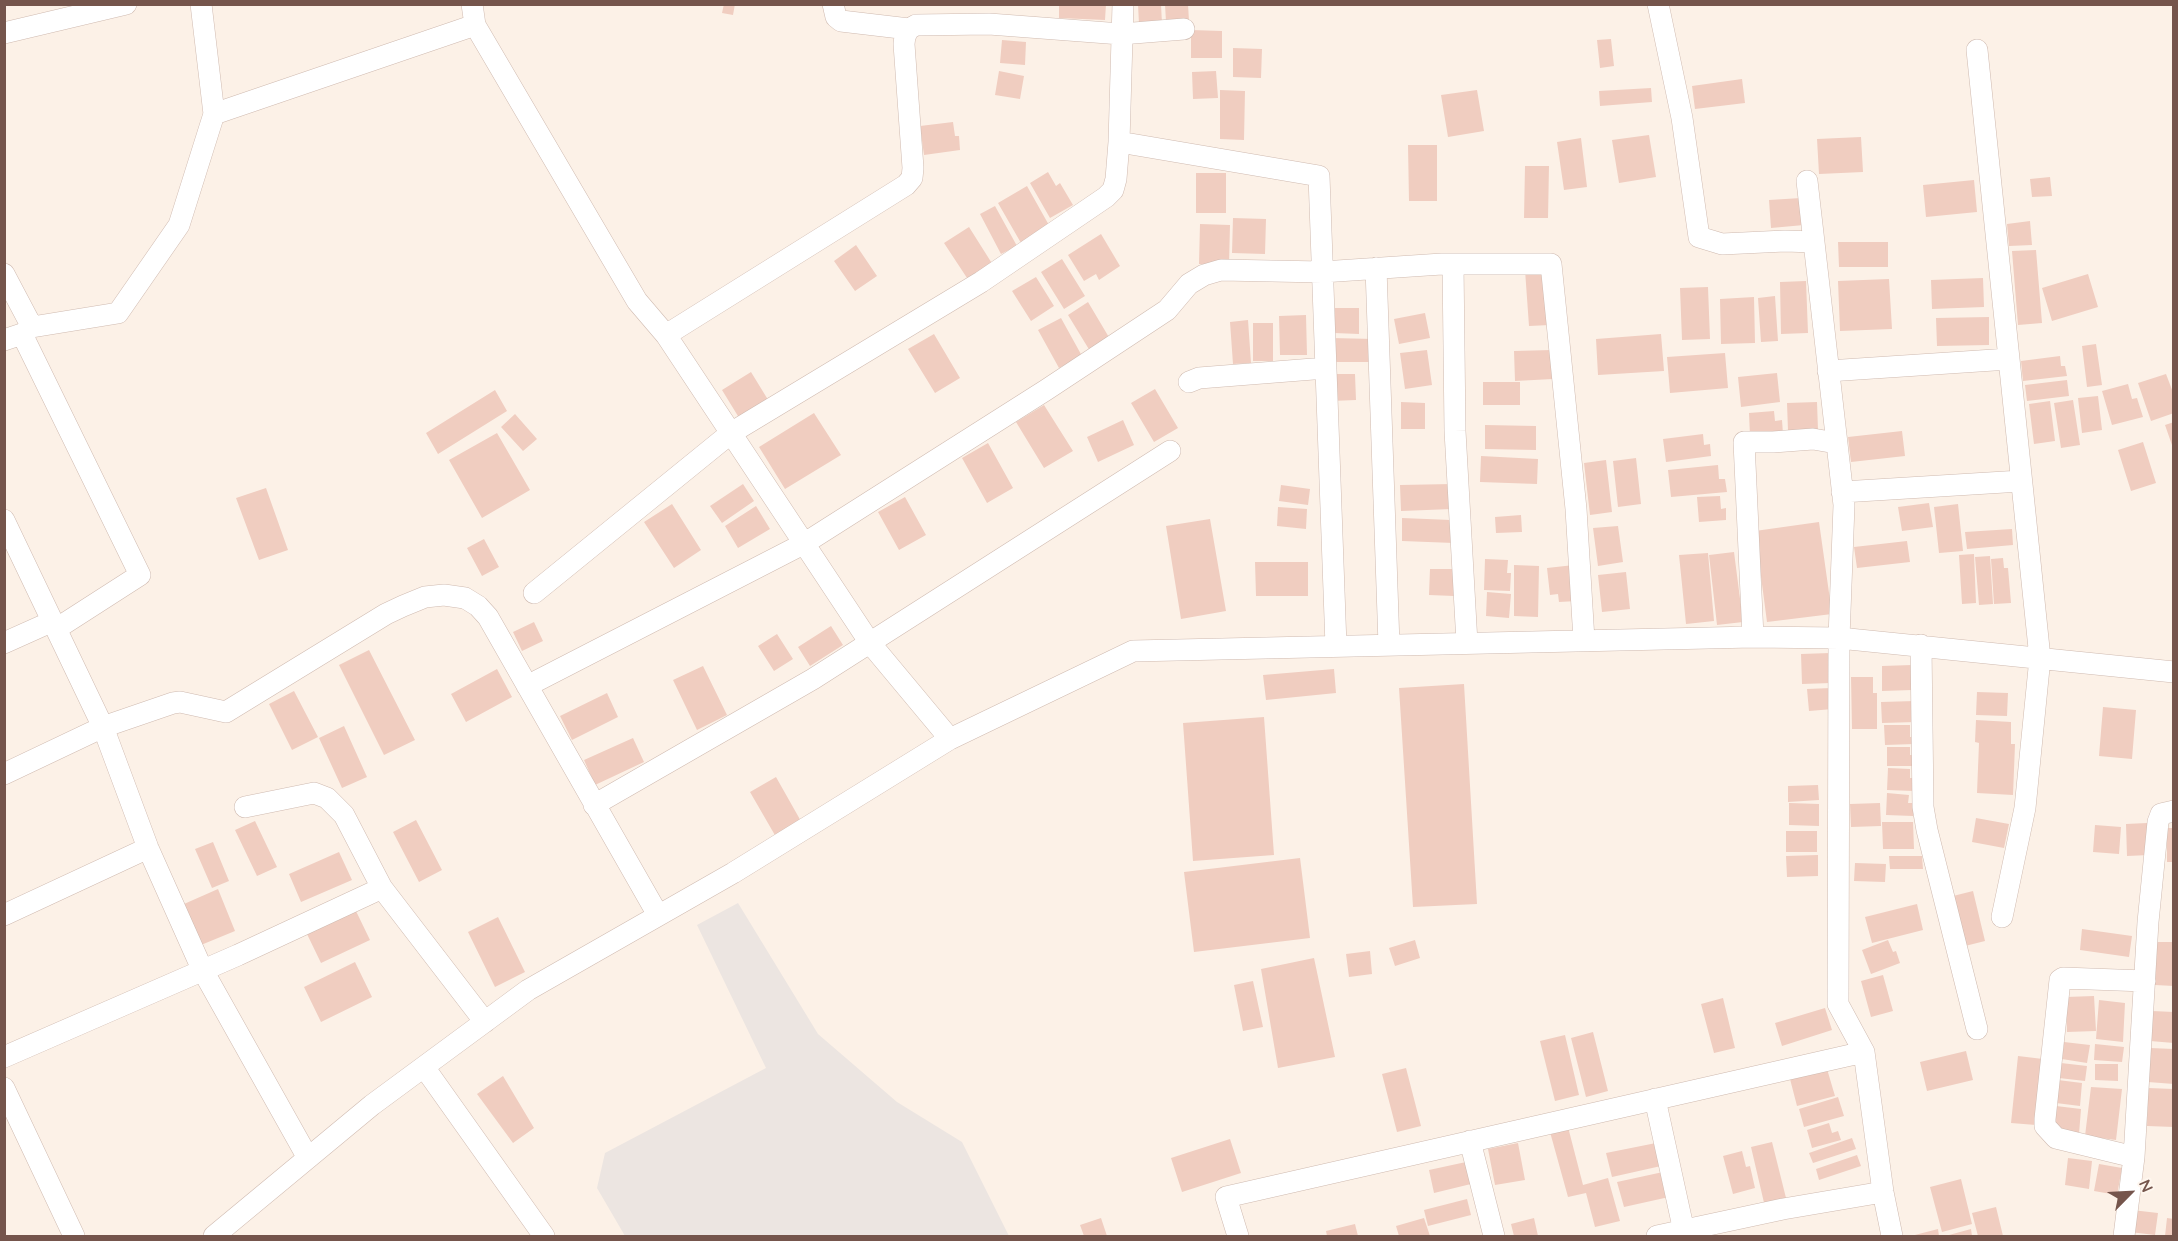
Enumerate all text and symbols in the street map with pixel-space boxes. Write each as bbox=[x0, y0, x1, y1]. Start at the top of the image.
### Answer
north arrow bbox=[2100, 1163, 2160, 1223]
text: N bbox=[2135, 1176, 2158, 1195]

